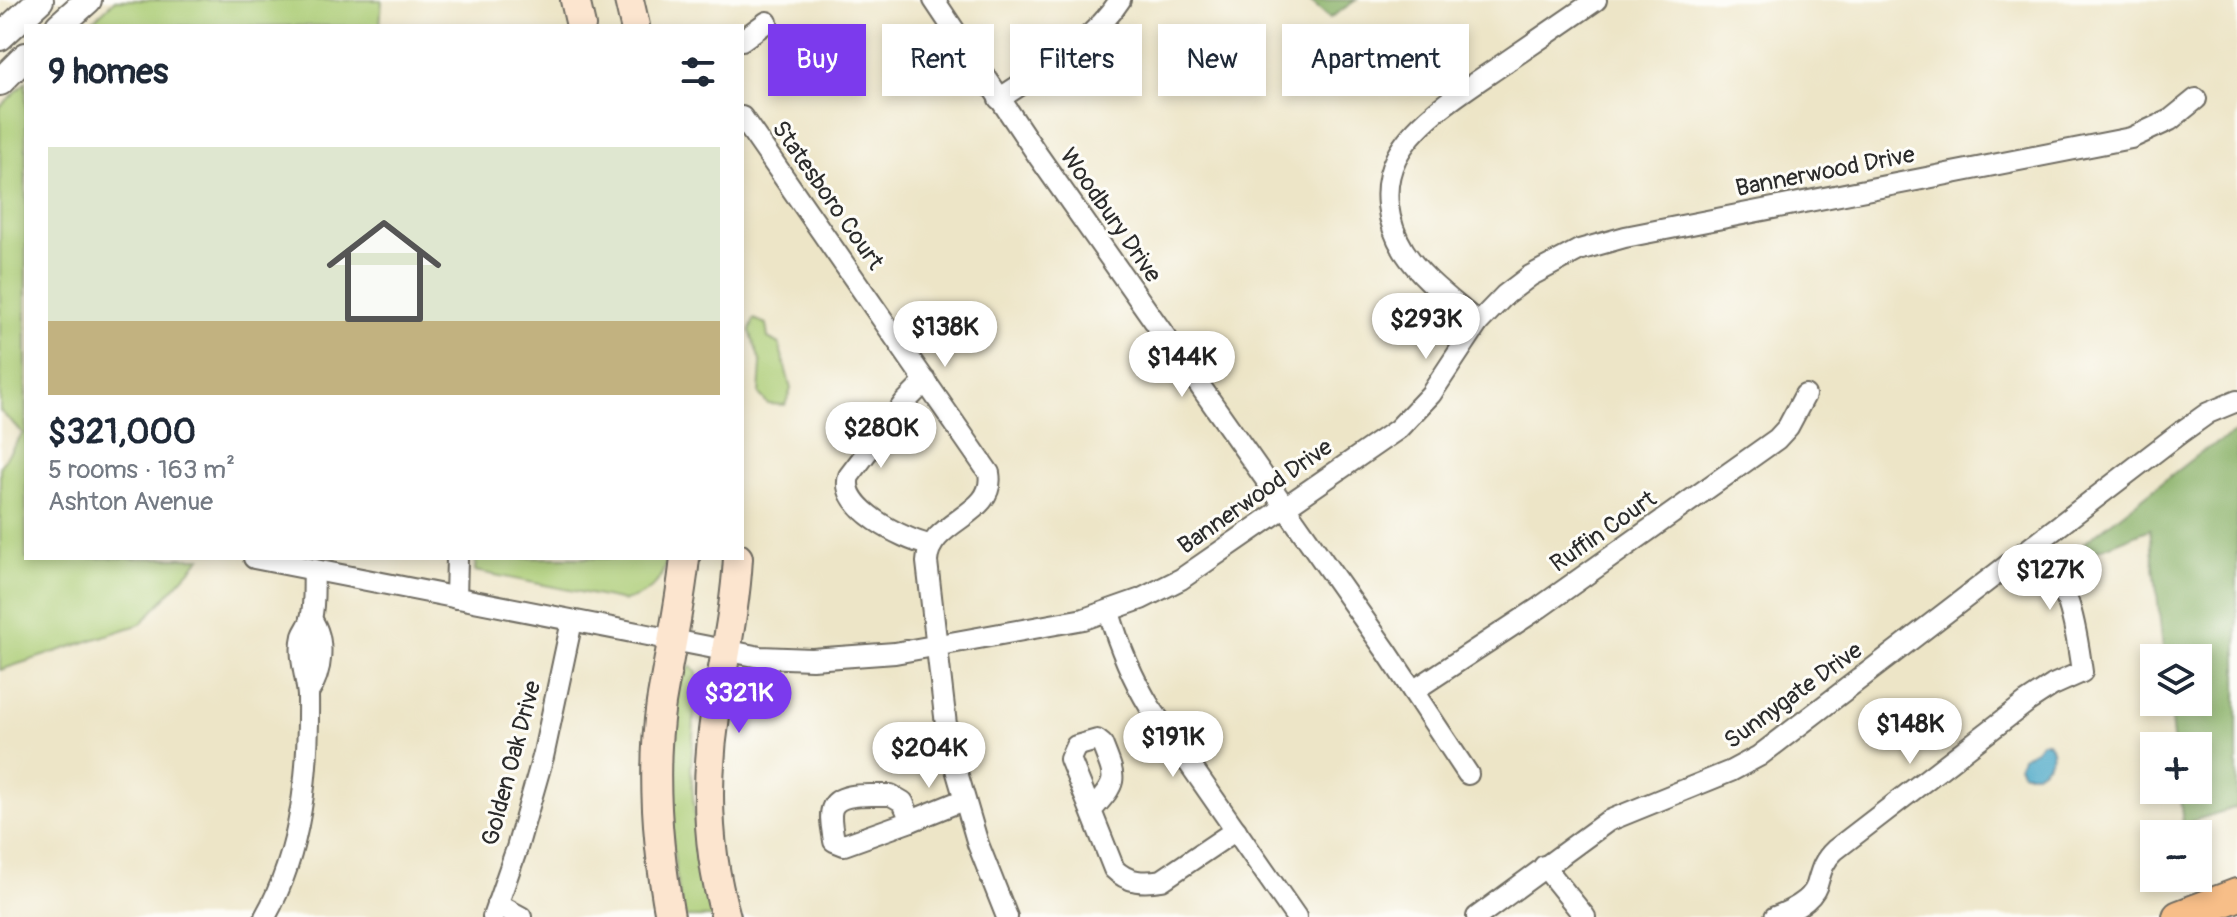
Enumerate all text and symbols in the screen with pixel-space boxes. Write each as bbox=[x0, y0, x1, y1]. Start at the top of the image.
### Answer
chip: Buy bbox=[768, 24, 866, 96]
chip: Rent bbox=[882, 24, 994, 96]
chip: Filters bbox=[1010, 24, 1142, 96]
chip: New bbox=[1158, 24, 1266, 96]
chip: Apartment bbox=[1282, 24, 1469, 96]
icon: filters bbox=[676, 50, 720, 94]
text: 9 homes bbox=[48, 51, 168, 94]
street label: Statesboro Court bbox=[765, 115, 890, 276]
street label: Bannerwood Drive bbox=[1733, 140, 1917, 203]
street label: Woodbury Drive bbox=[1054, 143, 1168, 288]
icon: home bbox=[312, 199, 456, 343]
pin: $293K bbox=[1370, 293, 1482, 361]
pin: $138K bbox=[889, 301, 1001, 369]
text: $293K bbox=[1390, 303, 1462, 335]
text: $138K bbox=[911, 311, 979, 343]
pin: $144K bbox=[1126, 331, 1238, 399]
text: $144K bbox=[1147, 341, 1217, 373]
pin: $280K bbox=[825, 402, 937, 470]
text: $321,000 bbox=[48, 411, 196, 454]
text: $280K bbox=[843, 412, 919, 444]
street label: Bannerwood Drive bbox=[1173, 432, 1338, 560]
text: 5 rooms · 163 m² bbox=[48, 454, 235, 486]
street label: Ruffin Court bbox=[1545, 484, 1662, 578]
text: Ashton Avenue bbox=[48, 486, 213, 518]
pin: $127K bbox=[1994, 544, 2106, 612]
text: $127K bbox=[2016, 554, 2084, 586]
street label: Sunnygate Drive bbox=[1719, 636, 1868, 755]
map controls bbox=[2140, 644, 2212, 892]
button: layers bbox=[2140, 644, 2212, 716]
pin: $321K bbox=[683, 667, 795, 735]
street label: Golden Oak Drive bbox=[476, 677, 547, 849]
text: $321K bbox=[705, 677, 773, 709]
pin: $148K bbox=[1854, 698, 1966, 766]
text: $148K bbox=[1876, 708, 1944, 740]
pin: $191K bbox=[1117, 711, 1229, 779]
text: $191K bbox=[1141, 721, 1205, 753]
pin: $204K bbox=[873, 722, 985, 790]
text: $204K bbox=[890, 732, 968, 764]
button: + bbox=[2140, 732, 2212, 804]
button: − bbox=[2140, 820, 2212, 892]

